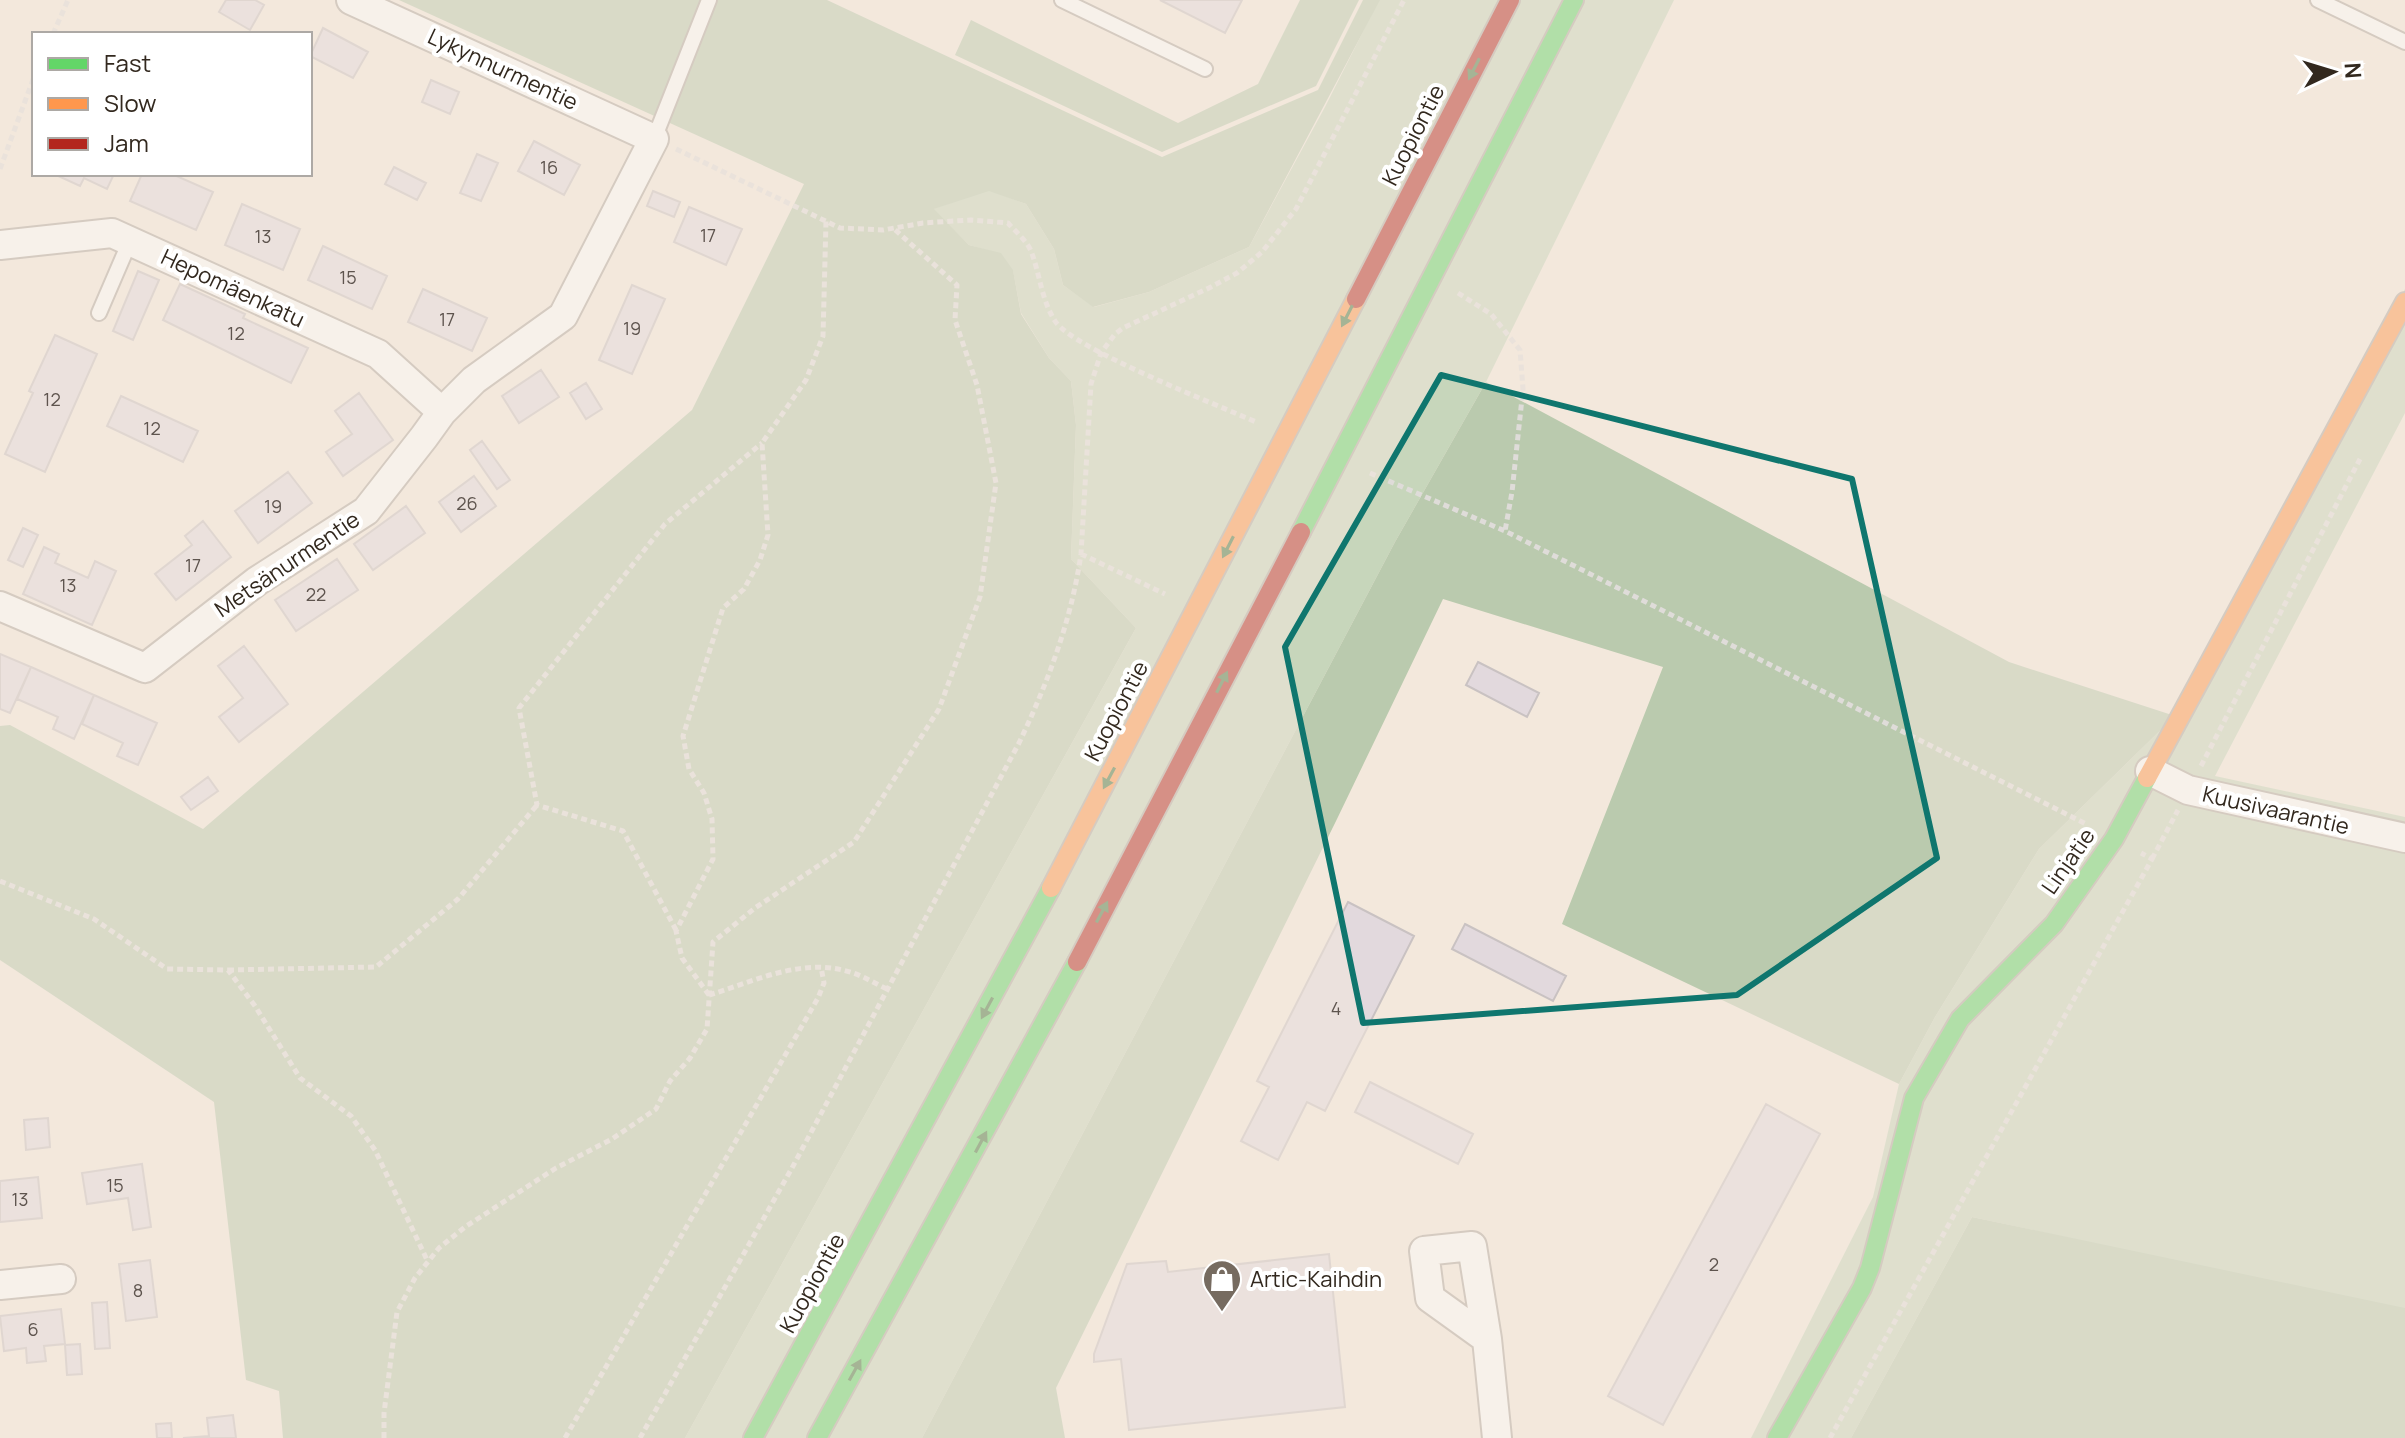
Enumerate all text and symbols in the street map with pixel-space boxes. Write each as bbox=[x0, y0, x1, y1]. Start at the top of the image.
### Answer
street label: Lykynnurmentie bbox=[423, 21, 583, 117]
legend bbox=[32, 32, 312, 176]
north arrow bbox=[2293, 32, 2373, 112]
text: Fast bbox=[104, 46, 151, 79]
one-way arrow bbox=[1468, 58, 1481, 81]
text: N bbox=[2337, 62, 2368, 80]
street label: Kuopiontie bbox=[1375, 79, 1451, 191]
text: Slow bbox=[104, 86, 157, 119]
text: Jam bbox=[104, 126, 149, 159]
house number: 16 bbox=[540, 155, 558, 179]
house number: 17 bbox=[700, 223, 716, 247]
house number: 13 bbox=[255, 224, 271, 248]
street label: Hepomäenkatu bbox=[156, 242, 310, 334]
house number: 15 bbox=[339, 265, 357, 289]
one-way arrow bbox=[1341, 305, 1355, 327]
house number: 17 bbox=[439, 307, 455, 331]
house number: 19 bbox=[623, 316, 641, 340]
house number: 12 bbox=[227, 321, 245, 345]
house number: 12 bbox=[43, 387, 61, 411]
house number: 12 bbox=[143, 416, 161, 440]
house number: 26 bbox=[456, 491, 478, 515]
house number: 19 bbox=[264, 494, 282, 518]
street label: Metsänurmentie bbox=[209, 504, 366, 624]
one-way arrow bbox=[1222, 536, 1235, 559]
house number: 17 bbox=[185, 553, 201, 577]
house number: 13 bbox=[60, 573, 76, 597]
house number: 22 bbox=[306, 582, 326, 606]
street label: Kuopiontie bbox=[1077, 656, 1155, 766]
one-way arrow bbox=[1216, 670, 1229, 693]
one-way arrow bbox=[1102, 767, 1116, 789]
street label: Kuusivaarantie bbox=[2200, 779, 2352, 841]
street label: Linjatie bbox=[2034, 822, 2102, 900]
one-way arrow bbox=[1095, 901, 1108, 924]
one-way arrow bbox=[981, 996, 994, 1019]
house number: 4 bbox=[1331, 996, 1341, 1020]
one-way arrow bbox=[974, 1131, 987, 1154]
house number: 15 bbox=[106, 1173, 124, 1197]
house number: 13 bbox=[12, 1187, 28, 1211]
street label: Kuopiontie bbox=[772, 1228, 852, 1338]
house number: 2 bbox=[1709, 1252, 1719, 1276]
shop icon: Artic-Kaihdin bbox=[1201, 1258, 1243, 1313]
place label: Artic-Kaihdin bbox=[1250, 1264, 1382, 1294]
house number: 8 bbox=[133, 1278, 143, 1302]
house number: 6 bbox=[27, 1317, 39, 1341]
one-way arrow bbox=[848, 1359, 862, 1381]

